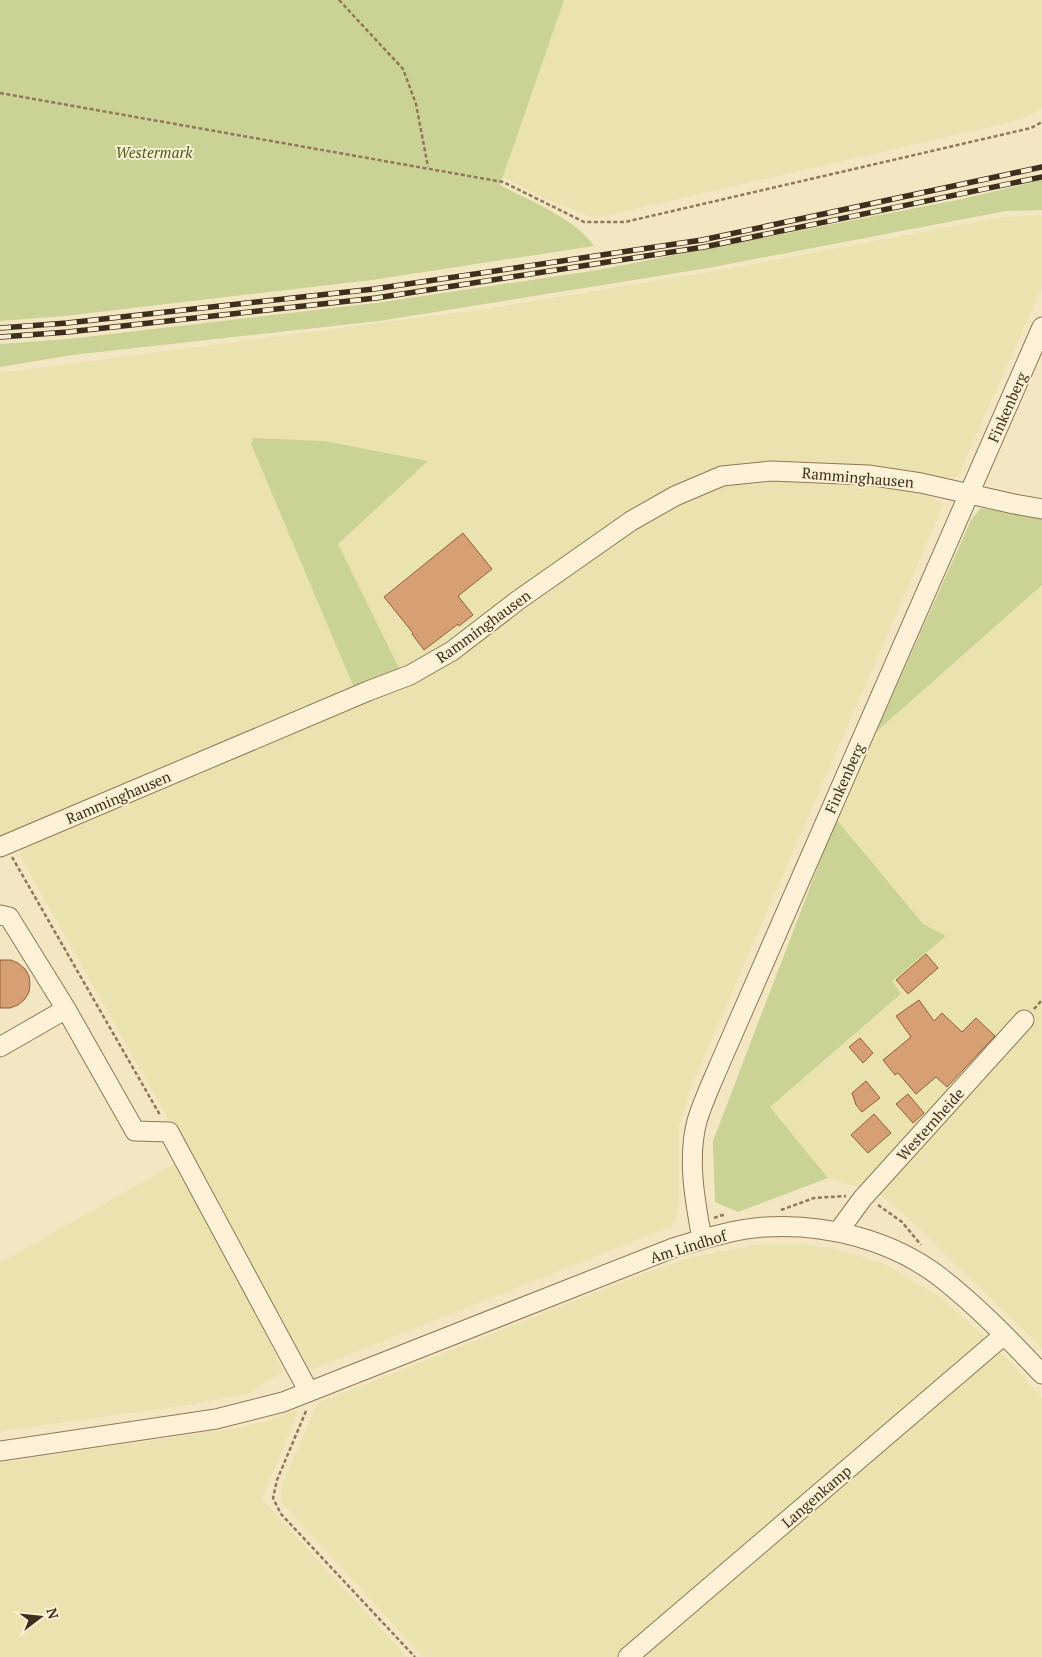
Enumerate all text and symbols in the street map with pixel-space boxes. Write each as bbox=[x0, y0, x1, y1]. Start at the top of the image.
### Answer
park label: Westermark bbox=[115, 142, 193, 162]
street label: Finkenberg bbox=[983, 368, 1032, 445]
street label: Ramminghausen bbox=[801, 462, 915, 492]
street label: Ramminghausen bbox=[432, 585, 534, 667]
street label: Finkenberg bbox=[820, 739, 869, 816]
street label: Ramminghausen bbox=[62, 766, 174, 828]
street label: Westernheide bbox=[892, 1083, 968, 1165]
street label: Am Lindhof bbox=[647, 1225, 730, 1267]
street label: Langenkamp bbox=[777, 1460, 855, 1532]
north arrow bbox=[15, 1592, 65, 1642]
text: N bbox=[42, 1606, 64, 1621]

